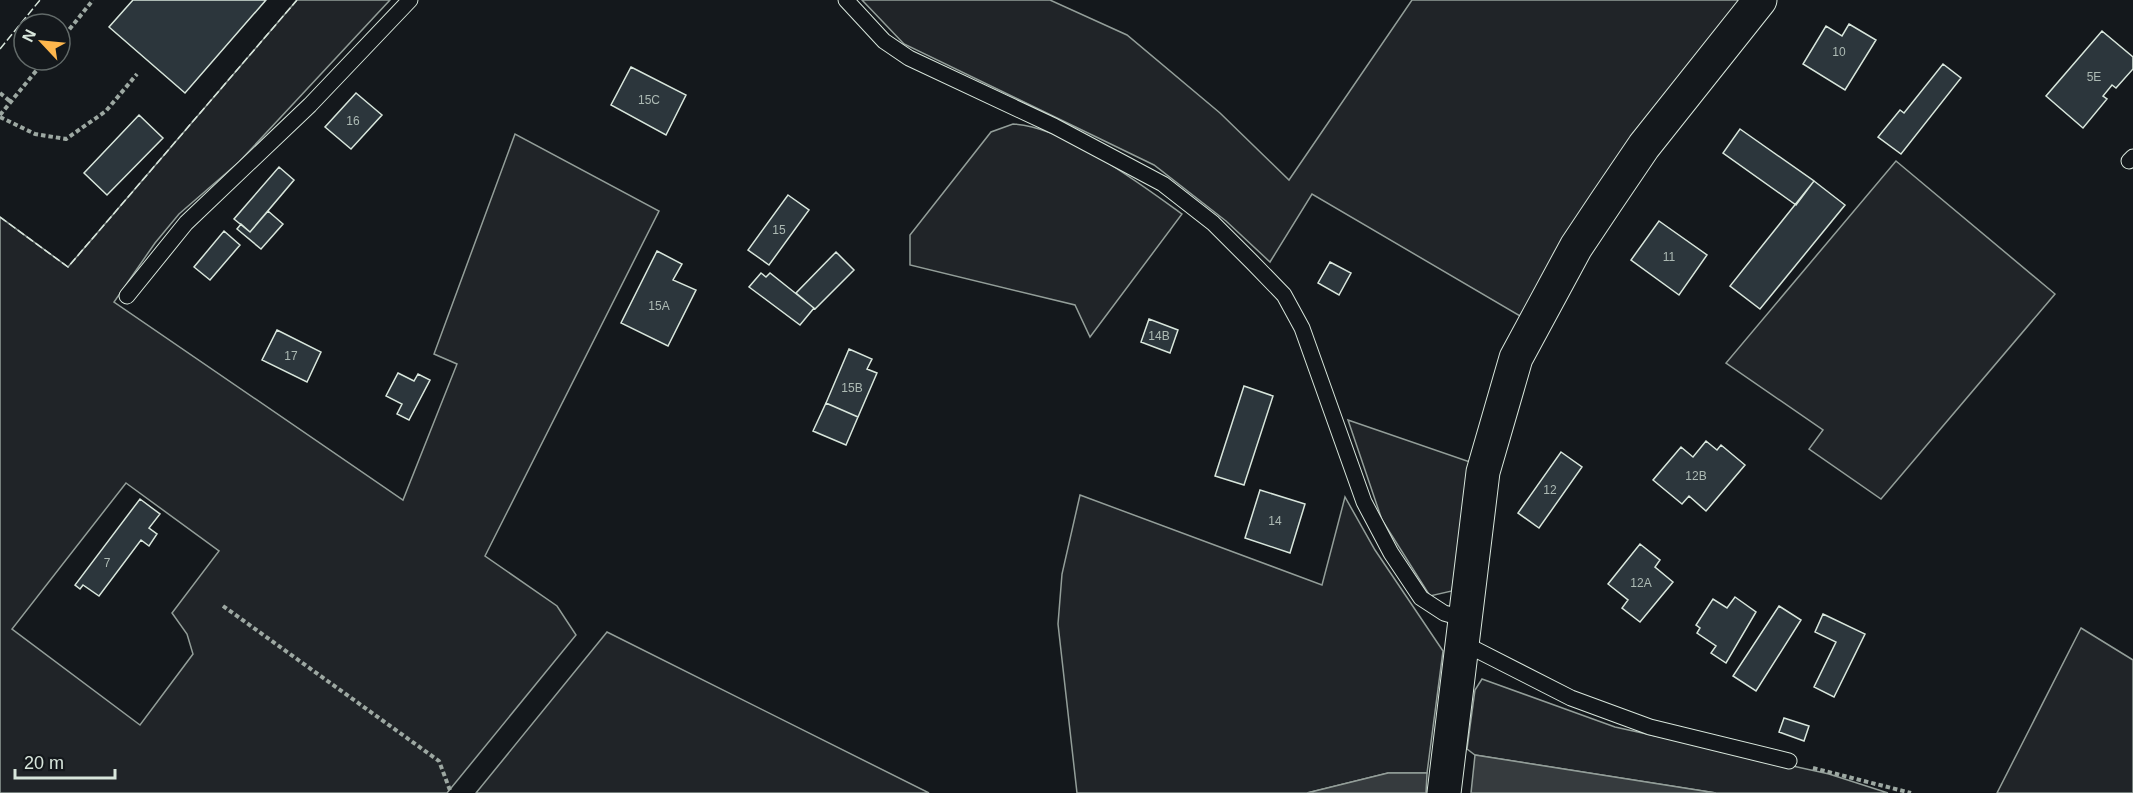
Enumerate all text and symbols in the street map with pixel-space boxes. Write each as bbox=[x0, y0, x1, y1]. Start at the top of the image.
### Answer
north arrow bbox=[12, 12, 72, 72]
text: N bbox=[19, 27, 39, 45]
house number: 10 bbox=[1832, 45, 1846, 59]
house number: 5E bbox=[2087, 70, 2101, 84]
house number: 15C bbox=[638, 93, 660, 107]
house number: 16 bbox=[346, 114, 360, 128]
house number: 15 bbox=[772, 223, 786, 237]
house number: 11 bbox=[1663, 250, 1676, 264]
house number: 15A bbox=[648, 299, 670, 313]
house number: 14B bbox=[1148, 329, 1170, 343]
house number: 17 bbox=[284, 349, 298, 363]
house number: 15B bbox=[841, 381, 863, 395]
house number: 12B bbox=[1685, 469, 1707, 483]
house number: 12 bbox=[1543, 483, 1557, 497]
house number: 14 bbox=[1268, 514, 1282, 528]
house number: 7 bbox=[104, 556, 111, 570]
house number: 12A bbox=[1630, 576, 1652, 590]
scale bar bbox=[15, 742, 116, 780]
text: 20 m bbox=[24, 753, 64, 773]

